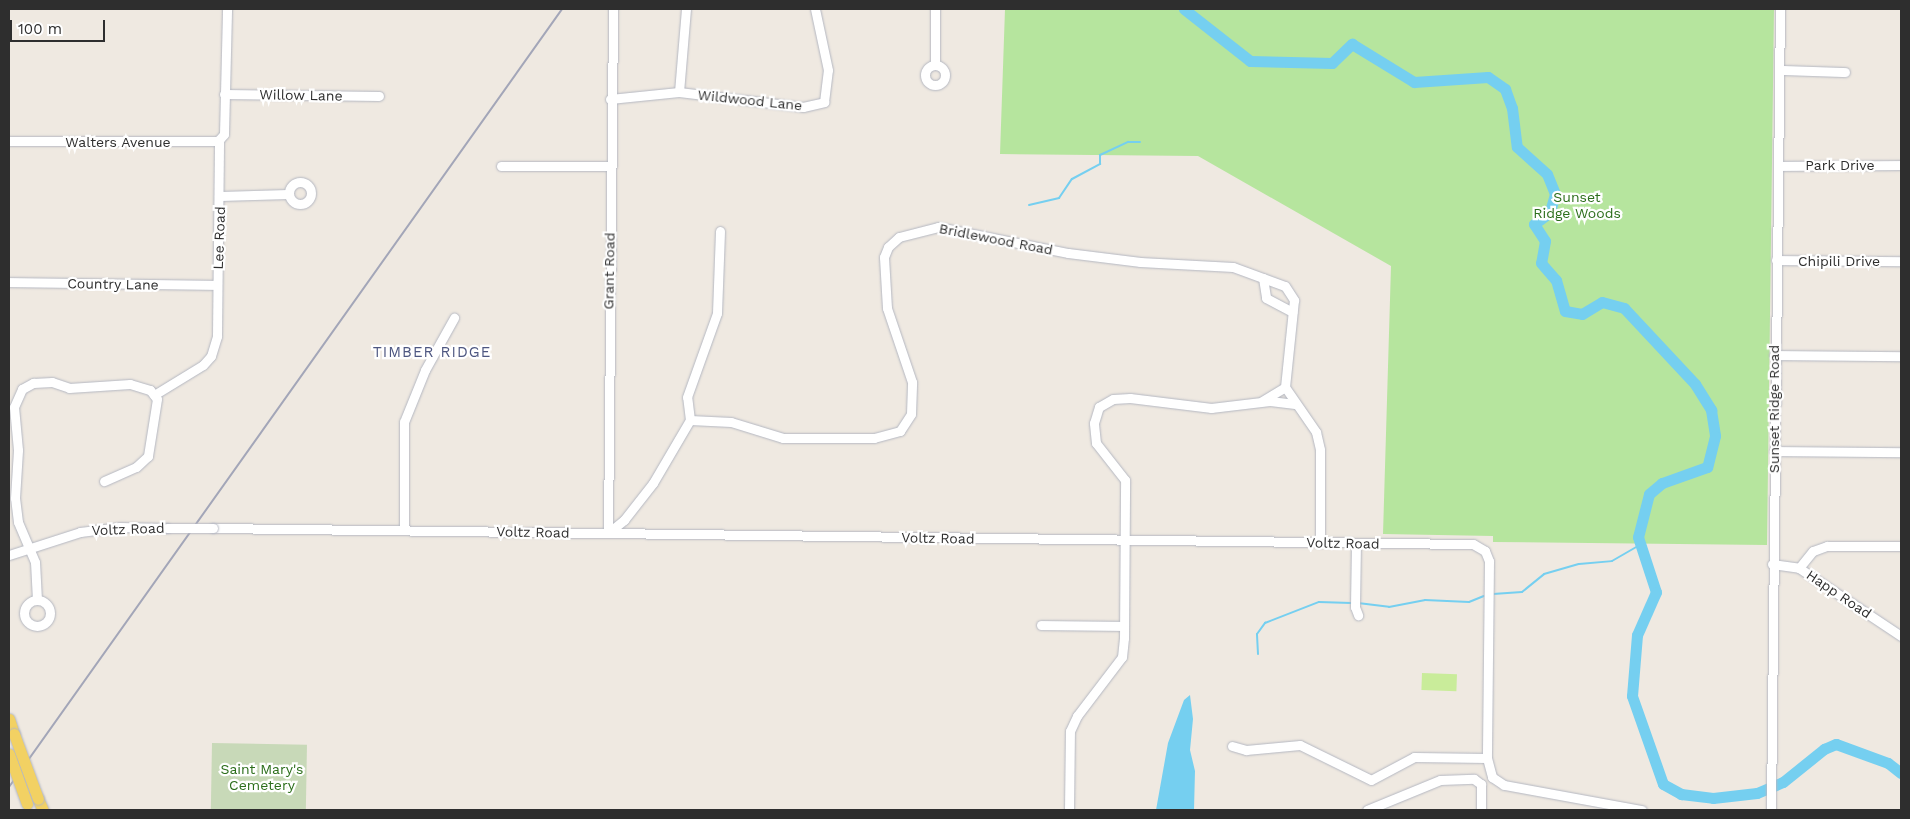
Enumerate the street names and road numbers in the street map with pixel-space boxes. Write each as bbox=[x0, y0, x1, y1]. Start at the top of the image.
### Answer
street label: Willow Lane bbox=[259, 86, 343, 104]
street label: Wildwood Lane bbox=[697, 86, 803, 114]
street label: Walters Avenue bbox=[65, 134, 171, 150]
street label: Park Drive bbox=[1805, 157, 1875, 173]
street label: Lee Road bbox=[210, 206, 228, 270]
street label: Bridlewood Road bbox=[938, 220, 1054, 258]
street label: Grant Road bbox=[600, 232, 618, 310]
street label: Chipili Drive bbox=[1798, 253, 1880, 269]
street label: Country Lane bbox=[67, 275, 159, 293]
street label: Sunset Ridge Road bbox=[1766, 345, 1782, 473]
street label: Voltz Road bbox=[91, 519, 165, 539]
street label: Voltz Road bbox=[496, 523, 570, 541]
street label: Voltz Road bbox=[901, 529, 975, 547]
street label: Voltz Road bbox=[1306, 534, 1380, 552]
street label: Happ Road bbox=[1803, 566, 1875, 622]

